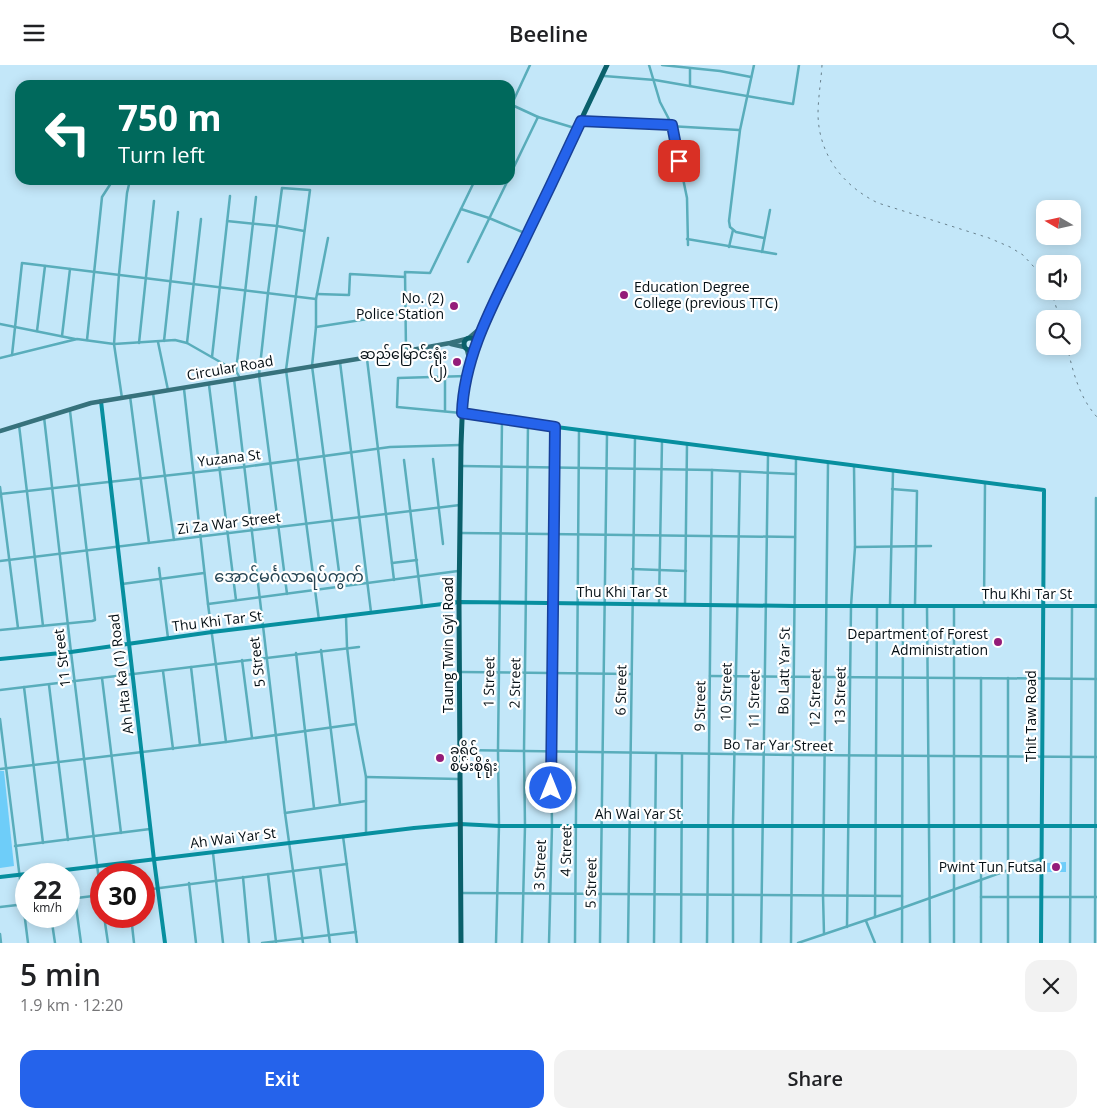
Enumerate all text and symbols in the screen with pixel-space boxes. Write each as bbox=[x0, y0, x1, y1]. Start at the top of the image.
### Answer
text: Beeline bbox=[509, 18, 588, 48]
icon: menu bbox=[20, 19, 48, 47]
icon: search bbox=[1049, 19, 1077, 47]
text: 750 m bbox=[118, 94, 222, 141]
icon: left bbox=[35, 100, 100, 165]
text: Turn left bbox=[118, 139, 205, 169]
pin bbox=[658, 140, 700, 182]
icon: arrive bbox=[665, 147, 693, 175]
north arrow bbox=[1036, 200, 1081, 245]
map controls bbox=[1036, 200, 1081, 355]
button: sound bbox=[1036, 255, 1081, 300]
place label: Education Degree College (previous TTC) bbox=[634, 277, 778, 312]
place label: No. (2) Police Station bbox=[356, 288, 444, 323]
marker: Education Degree College (previous TTC) bbox=[618, 289, 630, 301]
marker: No. (2) Police Station bbox=[448, 300, 460, 312]
button: search bbox=[1036, 310, 1081, 355]
place label: ဆည်မြောင်းရုံး (၂) bbox=[360, 344, 447, 382]
street label: Circular Road bbox=[185, 351, 275, 384]
marker: ဆည်မြောင်းရုံး (၂) bbox=[451, 356, 463, 368]
street label: Yuzana St bbox=[196, 444, 262, 471]
street label: Zi Za War Street bbox=[176, 507, 282, 538]
district label: အောင်မင်္ဂလာရပ်ကွက် bbox=[214, 565, 364, 590]
street label: Taung Twin Gyi Road bbox=[438, 577, 457, 713]
street label: Thu Khi Tar St bbox=[577, 582, 667, 601]
street label: Thu Khi Tar St bbox=[982, 584, 1072, 603]
street label: Thu Khi Tar St bbox=[171, 606, 263, 635]
street label: Ah Hta Ka (1) Road bbox=[104, 613, 137, 735]
place label: Department of Forest Administration bbox=[847, 624, 988, 659]
street label: Bo Latt Yar St bbox=[773, 627, 794, 715]
street label: 11 Street bbox=[48, 628, 75, 688]
street label: 5 Street bbox=[244, 636, 269, 688]
marker: Department of Forest Administration bbox=[992, 636, 1004, 648]
street label: 1 Street bbox=[479, 656, 498, 708]
street label: 2 Street bbox=[505, 657, 524, 709]
street label: 10 Street bbox=[715, 662, 736, 722]
street label: 6 Street bbox=[611, 664, 630, 716]
street label: 13 Street bbox=[829, 666, 850, 726]
street label: 12 Street bbox=[804, 668, 825, 728]
street label: 11 Street bbox=[743, 669, 764, 729]
street label: Thit Taw Road bbox=[1021, 670, 1040, 762]
street label: 9 Street bbox=[690, 680, 709, 732]
street label: Bo Tar Yar Street bbox=[723, 734, 833, 755]
place label: ခရိုင် စိမ်းစိုရုံး bbox=[450, 740, 498, 778]
marker: ခရိုင် စိမ်းစိုရုံး bbox=[434, 752, 446, 764]
position arrow bbox=[524, 761, 576, 813]
street label: Ah Wai Yar St bbox=[595, 804, 681, 823]
street label: Ah Wai Yar St bbox=[189, 823, 277, 852]
street label: 4 Street bbox=[556, 825, 575, 877]
street label: 3 Street bbox=[529, 839, 550, 891]
street label: 5 Street bbox=[581, 857, 600, 909]
place label: Pwint Tun Futsal bbox=[939, 857, 1046, 876]
marker: Pwint Tun Futsal bbox=[1050, 861, 1062, 873]
speed limit sign: 30 bbox=[90, 863, 155, 928]
text: 22 bbox=[33, 872, 62, 906]
text: km/h bbox=[33, 899, 62, 916]
text: 5 min bbox=[20, 954, 101, 995]
button: close bbox=[1025, 960, 1077, 1012]
text: 1.9 km · 12:20 bbox=[20, 994, 123, 1016]
button: Exit bbox=[20, 1050, 544, 1108]
button: Share bbox=[554, 1050, 1077, 1108]

